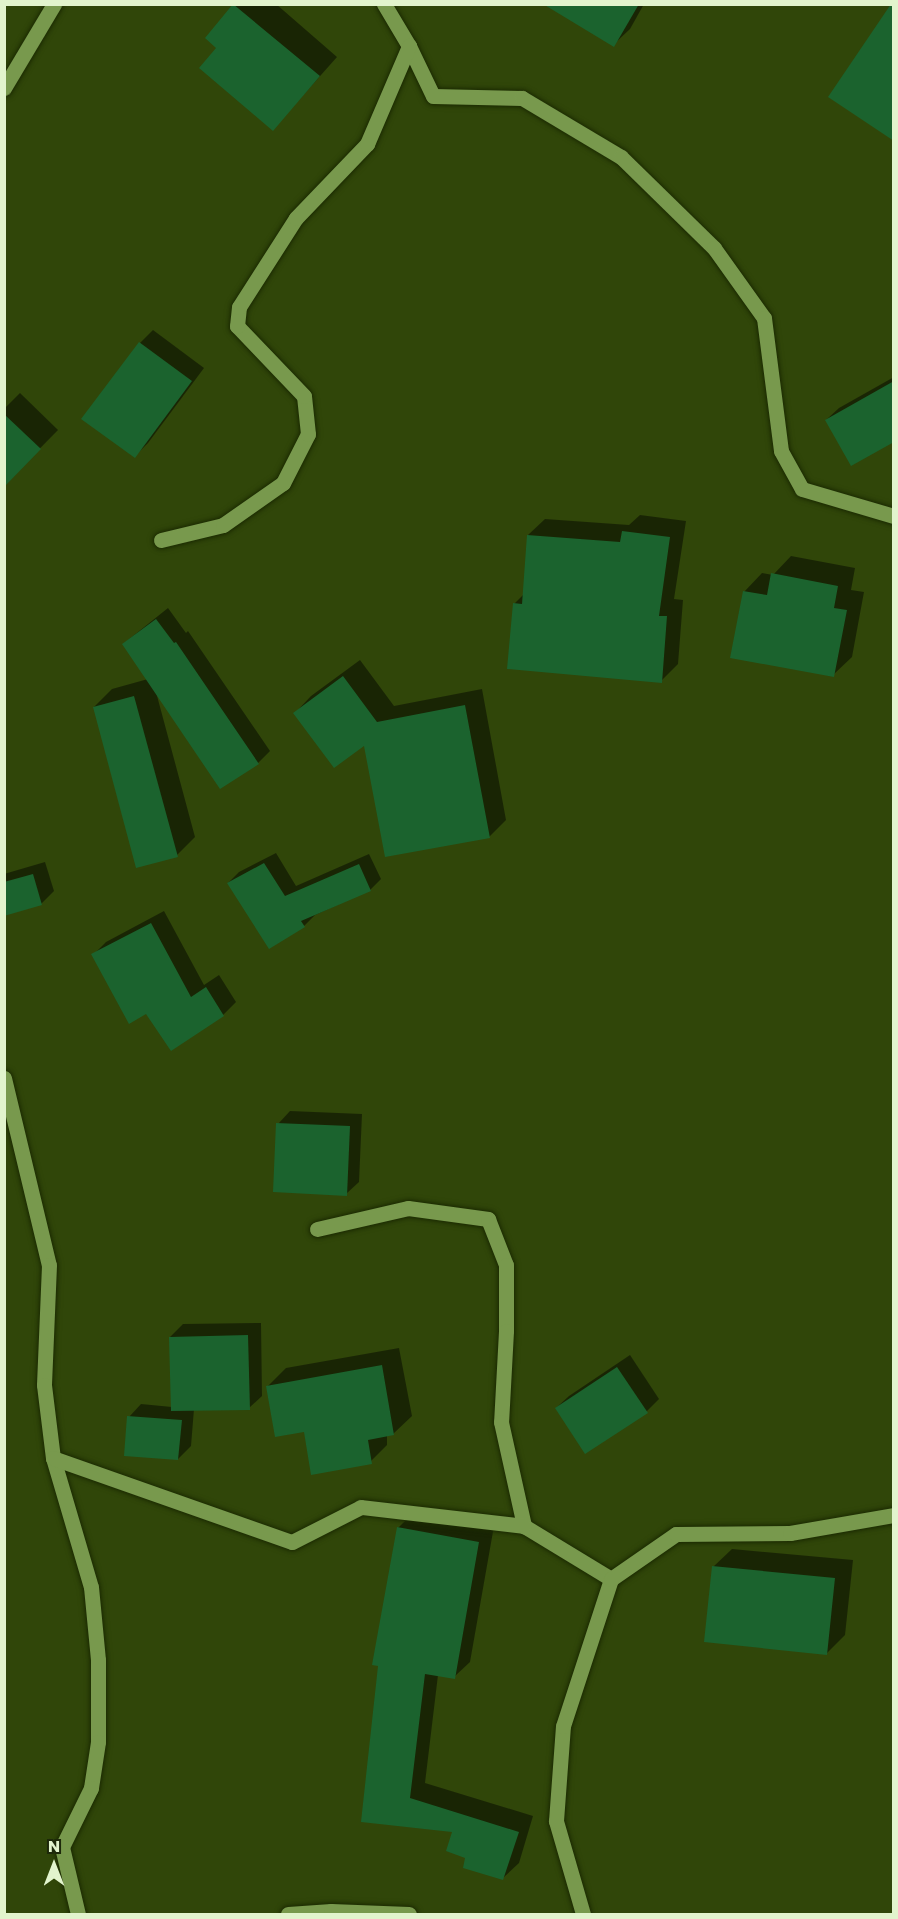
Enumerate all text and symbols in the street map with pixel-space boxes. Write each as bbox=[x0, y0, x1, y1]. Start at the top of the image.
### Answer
north arrow bbox=[24, 1835, 84, 1895]
text: N bbox=[48, 1835, 60, 1858]

